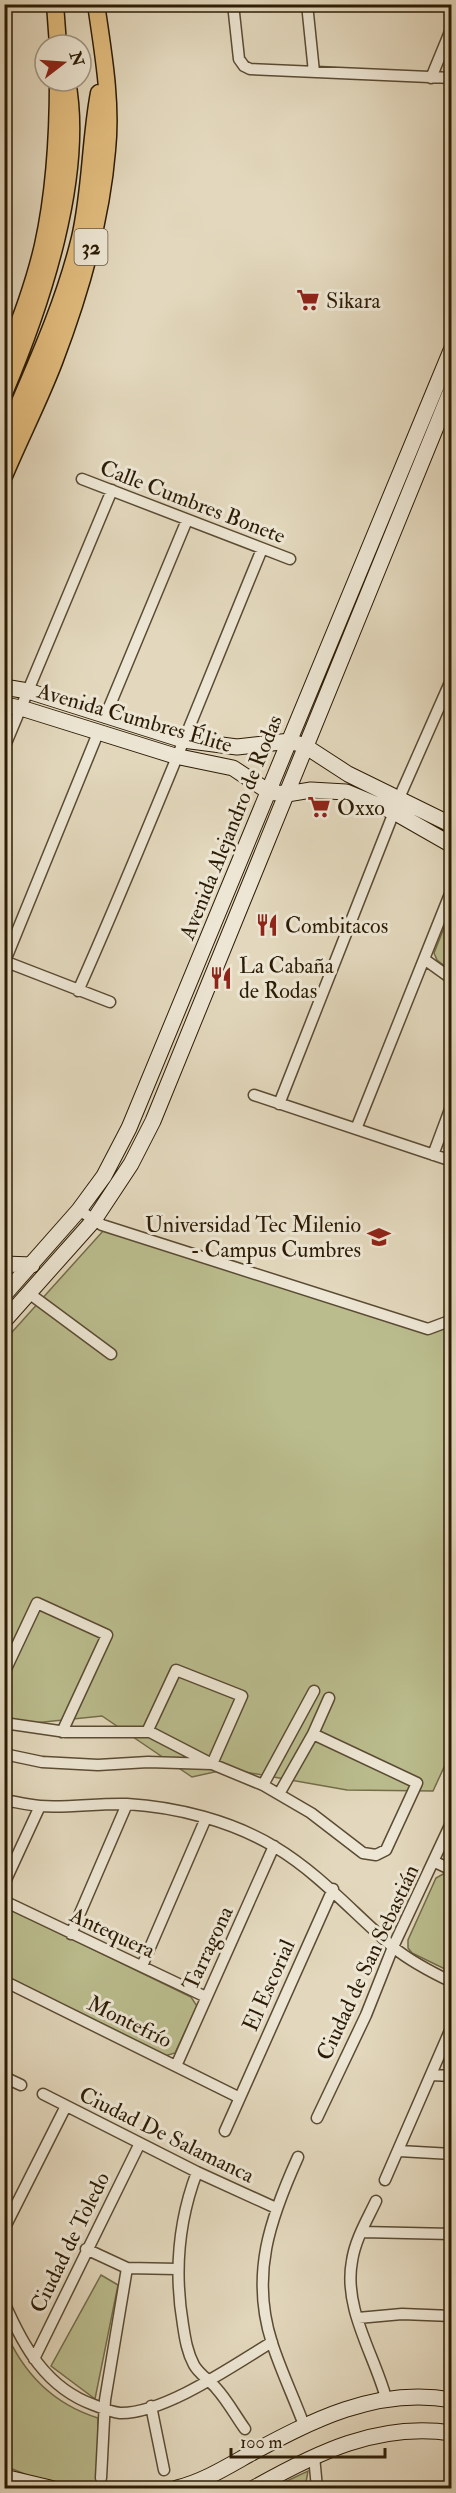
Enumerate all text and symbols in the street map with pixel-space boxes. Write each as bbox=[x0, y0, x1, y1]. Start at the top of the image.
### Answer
north arrow bbox=[33, 33, 93, 93]
text: N bbox=[64, 48, 88, 69]
road number: 32 bbox=[74, 229, 107, 265]
supermarket icon: Sikara bbox=[295, 287, 321, 313]
place label: Sikara bbox=[326, 287, 382, 315]
street label: Calle Cumbres Bonete bbox=[96, 454, 289, 550]
street label: Avenida Cumbres Élite bbox=[33, 675, 236, 759]
street label: Avenida Alejandro de Rodas bbox=[173, 711, 289, 945]
supermarket icon: Oxxo bbox=[306, 794, 332, 820]
place label: Oxxo bbox=[337, 794, 385, 822]
restaurant icon: Combitacos bbox=[254, 912, 280, 938]
place label: Combitacos bbox=[285, 912, 388, 940]
place label: La Cabaña de Rodas bbox=[239, 952, 335, 1005]
restaurant icon: La Cabaña de Rodas bbox=[208, 965, 234, 991]
place label: Universidad Tec Milenio - Campus Cumbres bbox=[145, 1211, 361, 1265]
school or university icon: Universidad Tec Milenio - Campus Cumbres bbox=[366, 1224, 392, 1250]
street label: Ciudad de San Sebastián bbox=[310, 1860, 426, 2065]
street label: Antequera bbox=[65, 1901, 161, 1965]
street label: Tarragona bbox=[176, 1901, 240, 1995]
street label: El Escorial bbox=[236, 1935, 302, 2036]
street label: Montefrío bbox=[83, 1989, 176, 2054]
street label: Ciudad De Salamanca bbox=[74, 2080, 260, 2190]
street label: Ciudad de Toledo bbox=[24, 2167, 116, 2317]
scale bar bbox=[231, 2421, 386, 2459]
text: 100 m bbox=[240, 2431, 283, 2454]

